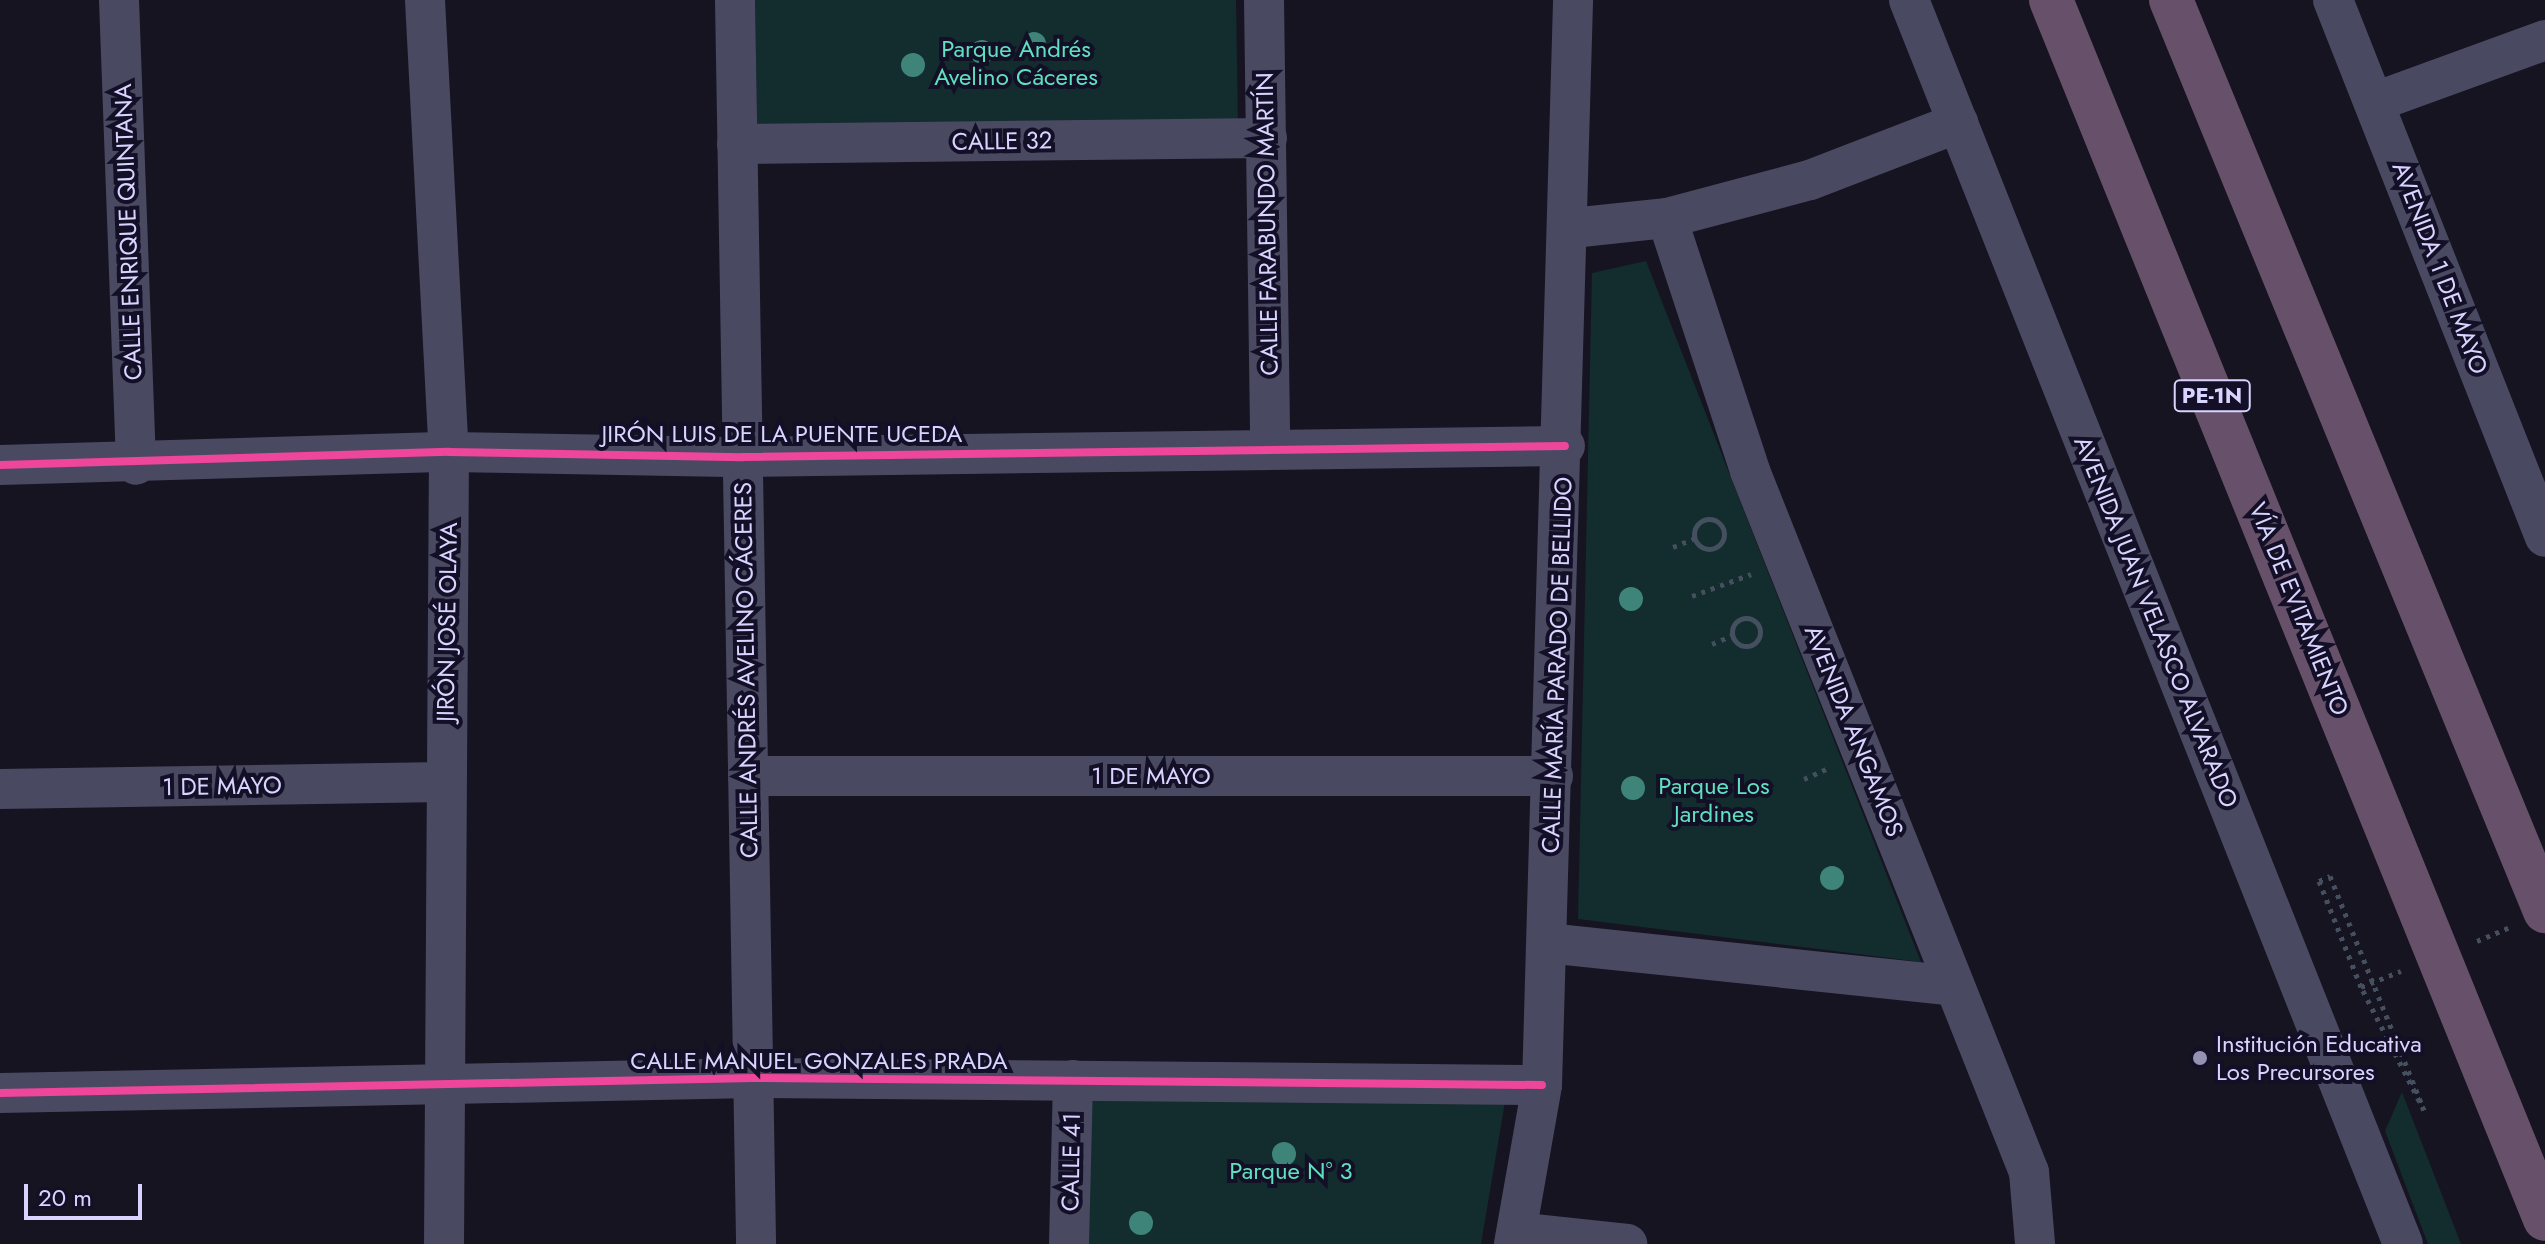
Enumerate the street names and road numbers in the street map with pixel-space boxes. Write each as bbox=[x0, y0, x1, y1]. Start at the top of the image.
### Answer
street label: CALLE FARABUNDO MARTÍN bbox=[1250, 72, 1284, 376]
street label: CALLE ENRIQUE QUINTANA bbox=[108, 83, 148, 381]
street label: CALLE 32 bbox=[951, 126, 1053, 156]
street label: AVENIDA 1 DE MAYO bbox=[2386, 158, 2494, 378]
road number: PE-1N bbox=[2172, 378, 2252, 414]
street label: JIRÓN LUIS DE LA PUENTE UCEDA bbox=[602, 420, 962, 448]
street label: AVENIDA JUAN VELASCO ALVARADO bbox=[2068, 432, 2244, 812]
street label: CALLE MARÍA PARADO DE BELLIDO bbox=[1536, 476, 1578, 854]
street label: CALLE ANDRÉS AVELINO CÁCERES bbox=[728, 482, 764, 858]
street label: VÍA DE EVITAMIENTO bbox=[2243, 498, 2355, 720]
street label: JIRÓN JOSÉ OLAYA bbox=[431, 522, 463, 722]
street label: AVENIDA ANGAMOS bbox=[1798, 621, 1910, 841]
street label: 1 DE MAYO bbox=[1091, 762, 1211, 790]
street label: 1 DE MAYO bbox=[162, 771, 282, 801]
street label: CALLE MANUEL GONZALES PRADA bbox=[630, 1047, 1008, 1075]
street label: CALLE 41 bbox=[1056, 1112, 1086, 1212]

